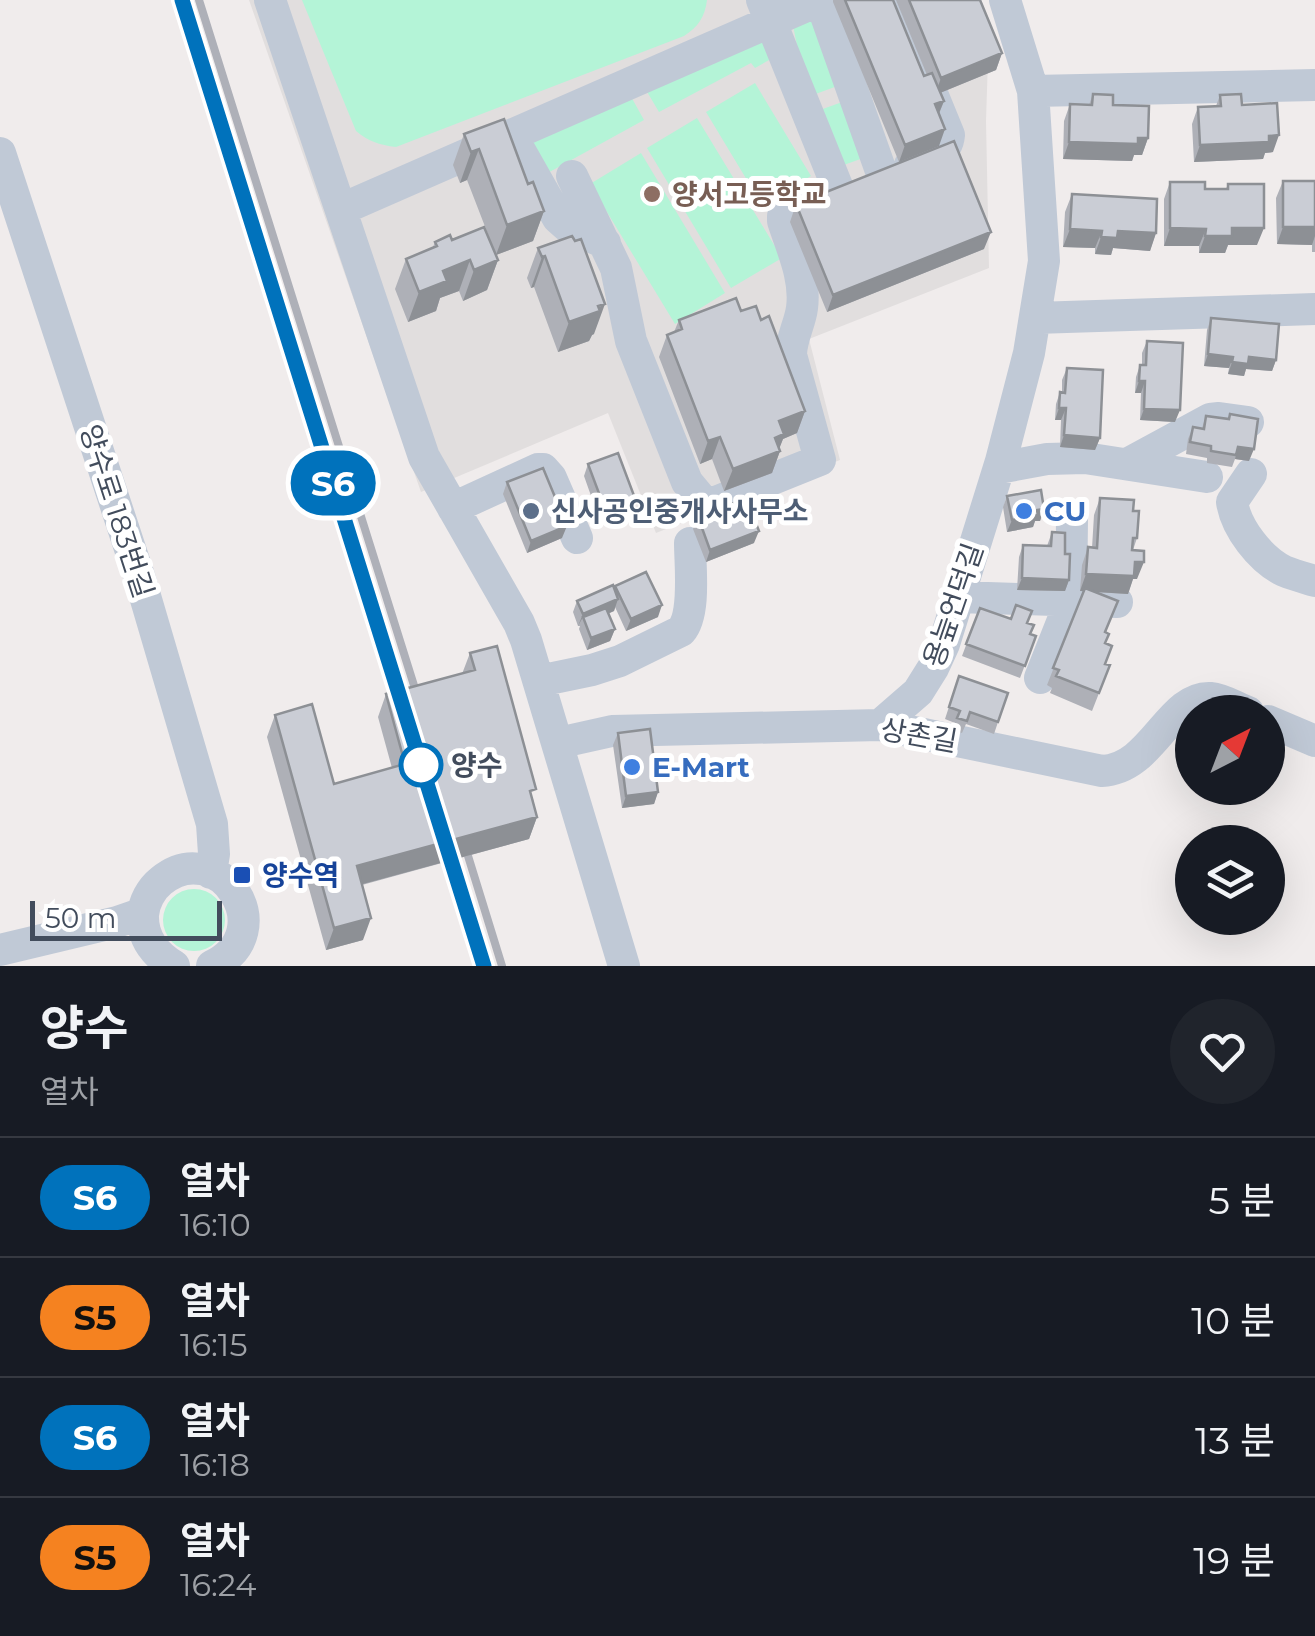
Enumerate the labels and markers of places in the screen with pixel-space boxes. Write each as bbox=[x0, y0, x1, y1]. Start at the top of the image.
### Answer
place label: 양서고등학교 bbox=[672, 177, 827, 211]
marker: 양서고등학교 bbox=[641, 183, 663, 205]
place label: 신사공인중개사사무소 bbox=[551, 494, 809, 528]
place label: CU bbox=[1044, 494, 1086, 528]
marker: 신사공인중개사사무소 bbox=[520, 500, 542, 522]
marker: CU bbox=[1013, 500, 1035, 522]
marker: 양수 bbox=[400, 744, 442, 786]
place label: 양수 bbox=[451, 748, 503, 782]
place label: E-Mart bbox=[652, 750, 750, 784]
marker: E-Mart bbox=[621, 756, 643, 778]
place label: 양수역 bbox=[262, 858, 339, 892]
marker: 양수역 bbox=[231, 864, 253, 886]

